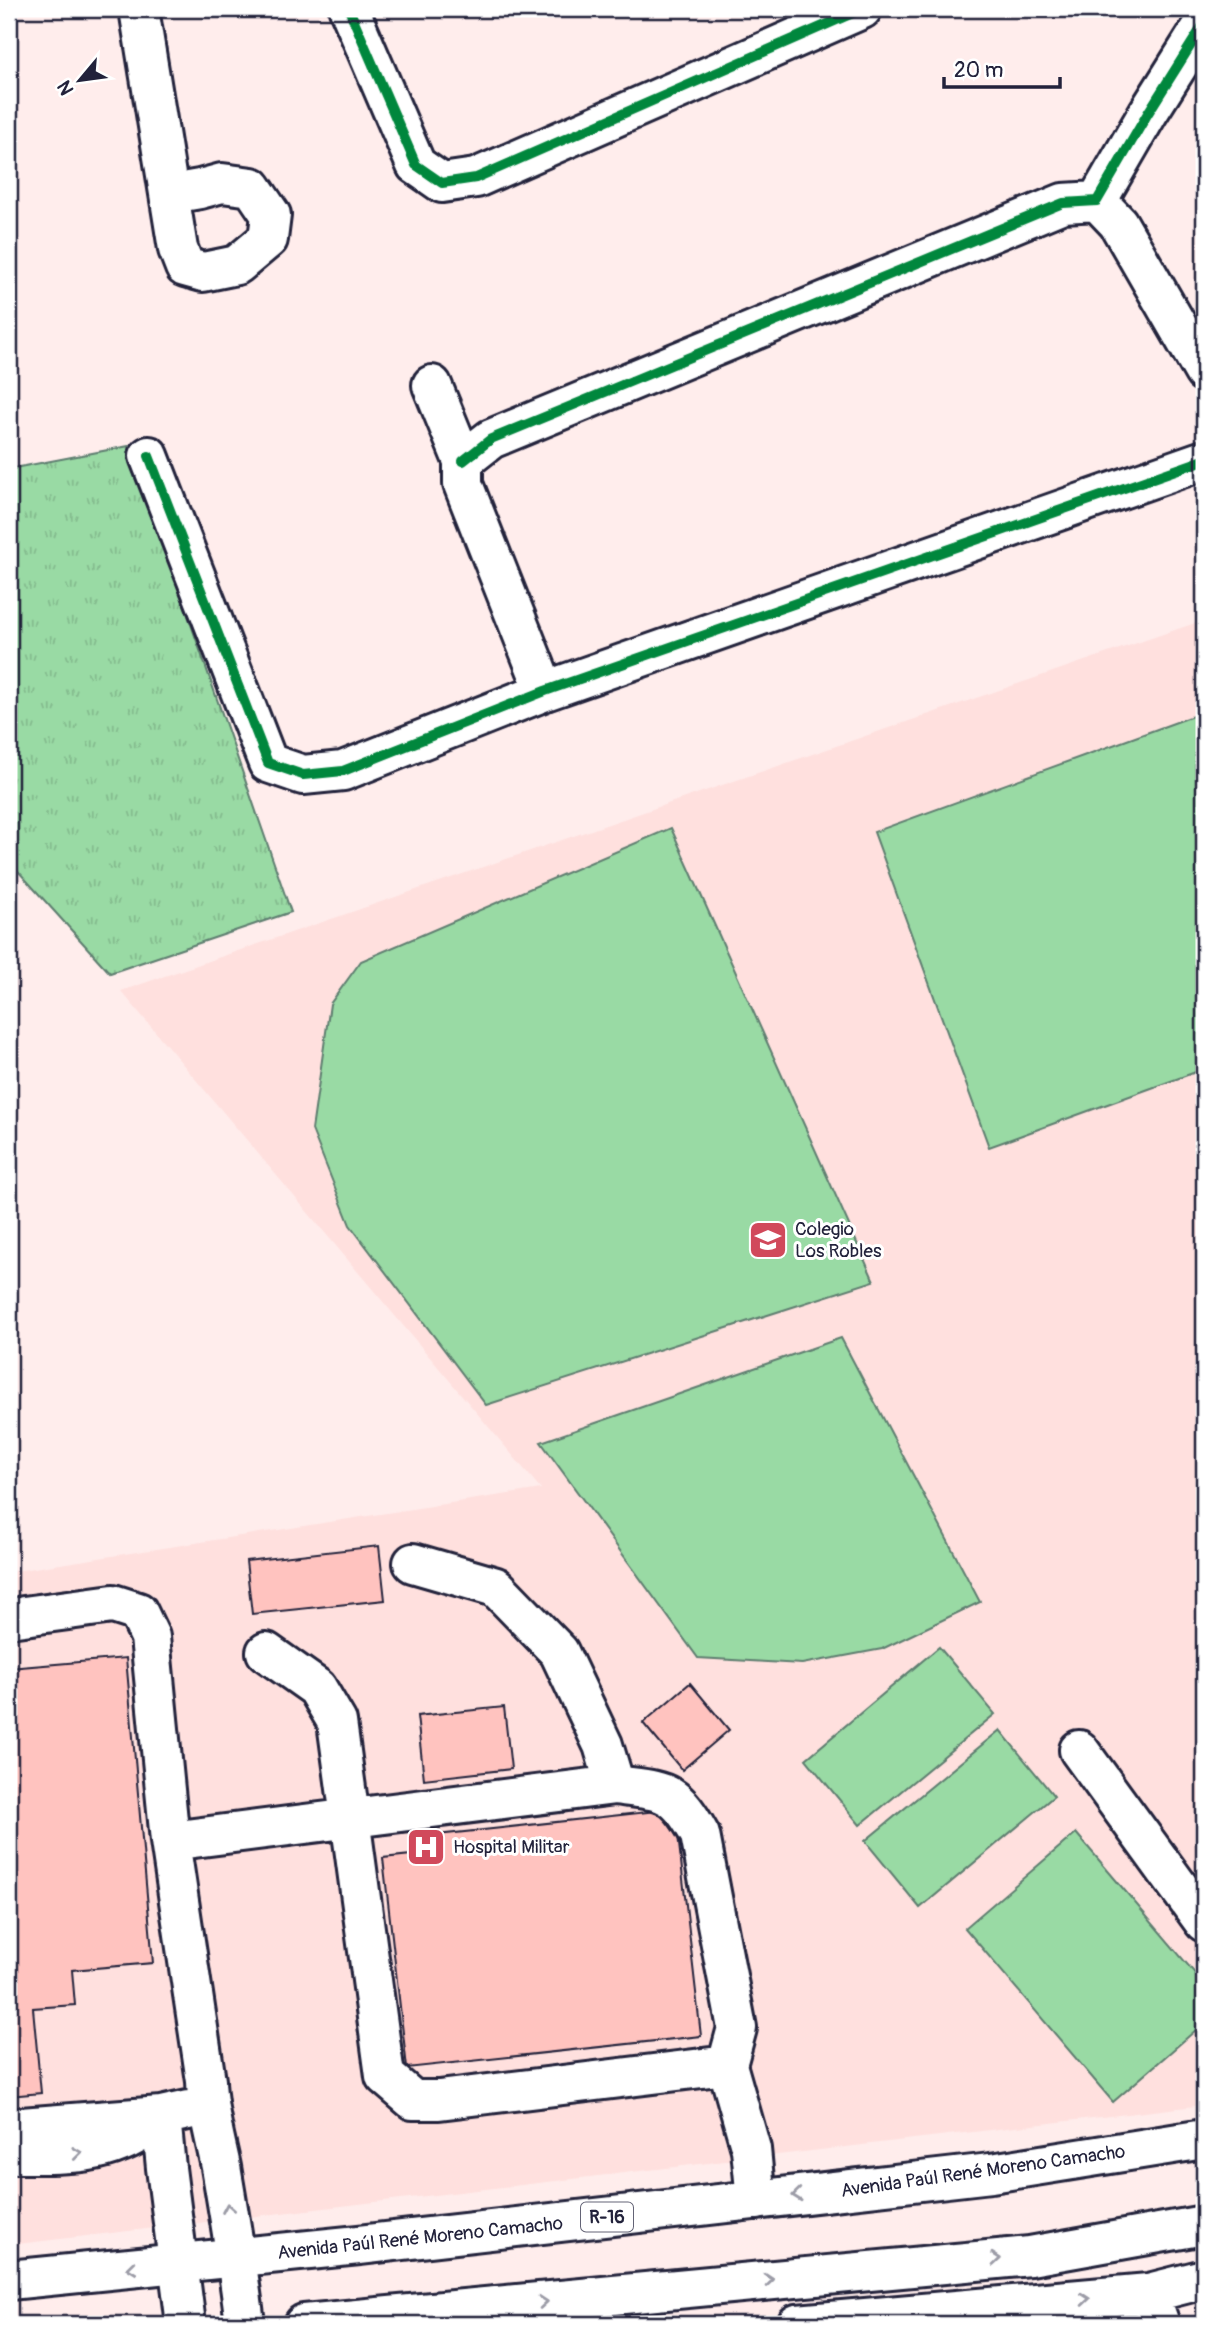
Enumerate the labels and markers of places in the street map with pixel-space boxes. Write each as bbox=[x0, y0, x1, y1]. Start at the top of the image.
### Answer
place label: Colegio Los Robles bbox=[795, 1217, 882, 1263]
school or university icon: Colegio Los Robles bbox=[747, 1219, 789, 1261]
hospital icon: Hospital Militar bbox=[405, 1826, 447, 1868]
place label: Hospital Militar bbox=[453, 1835, 570, 1859]

